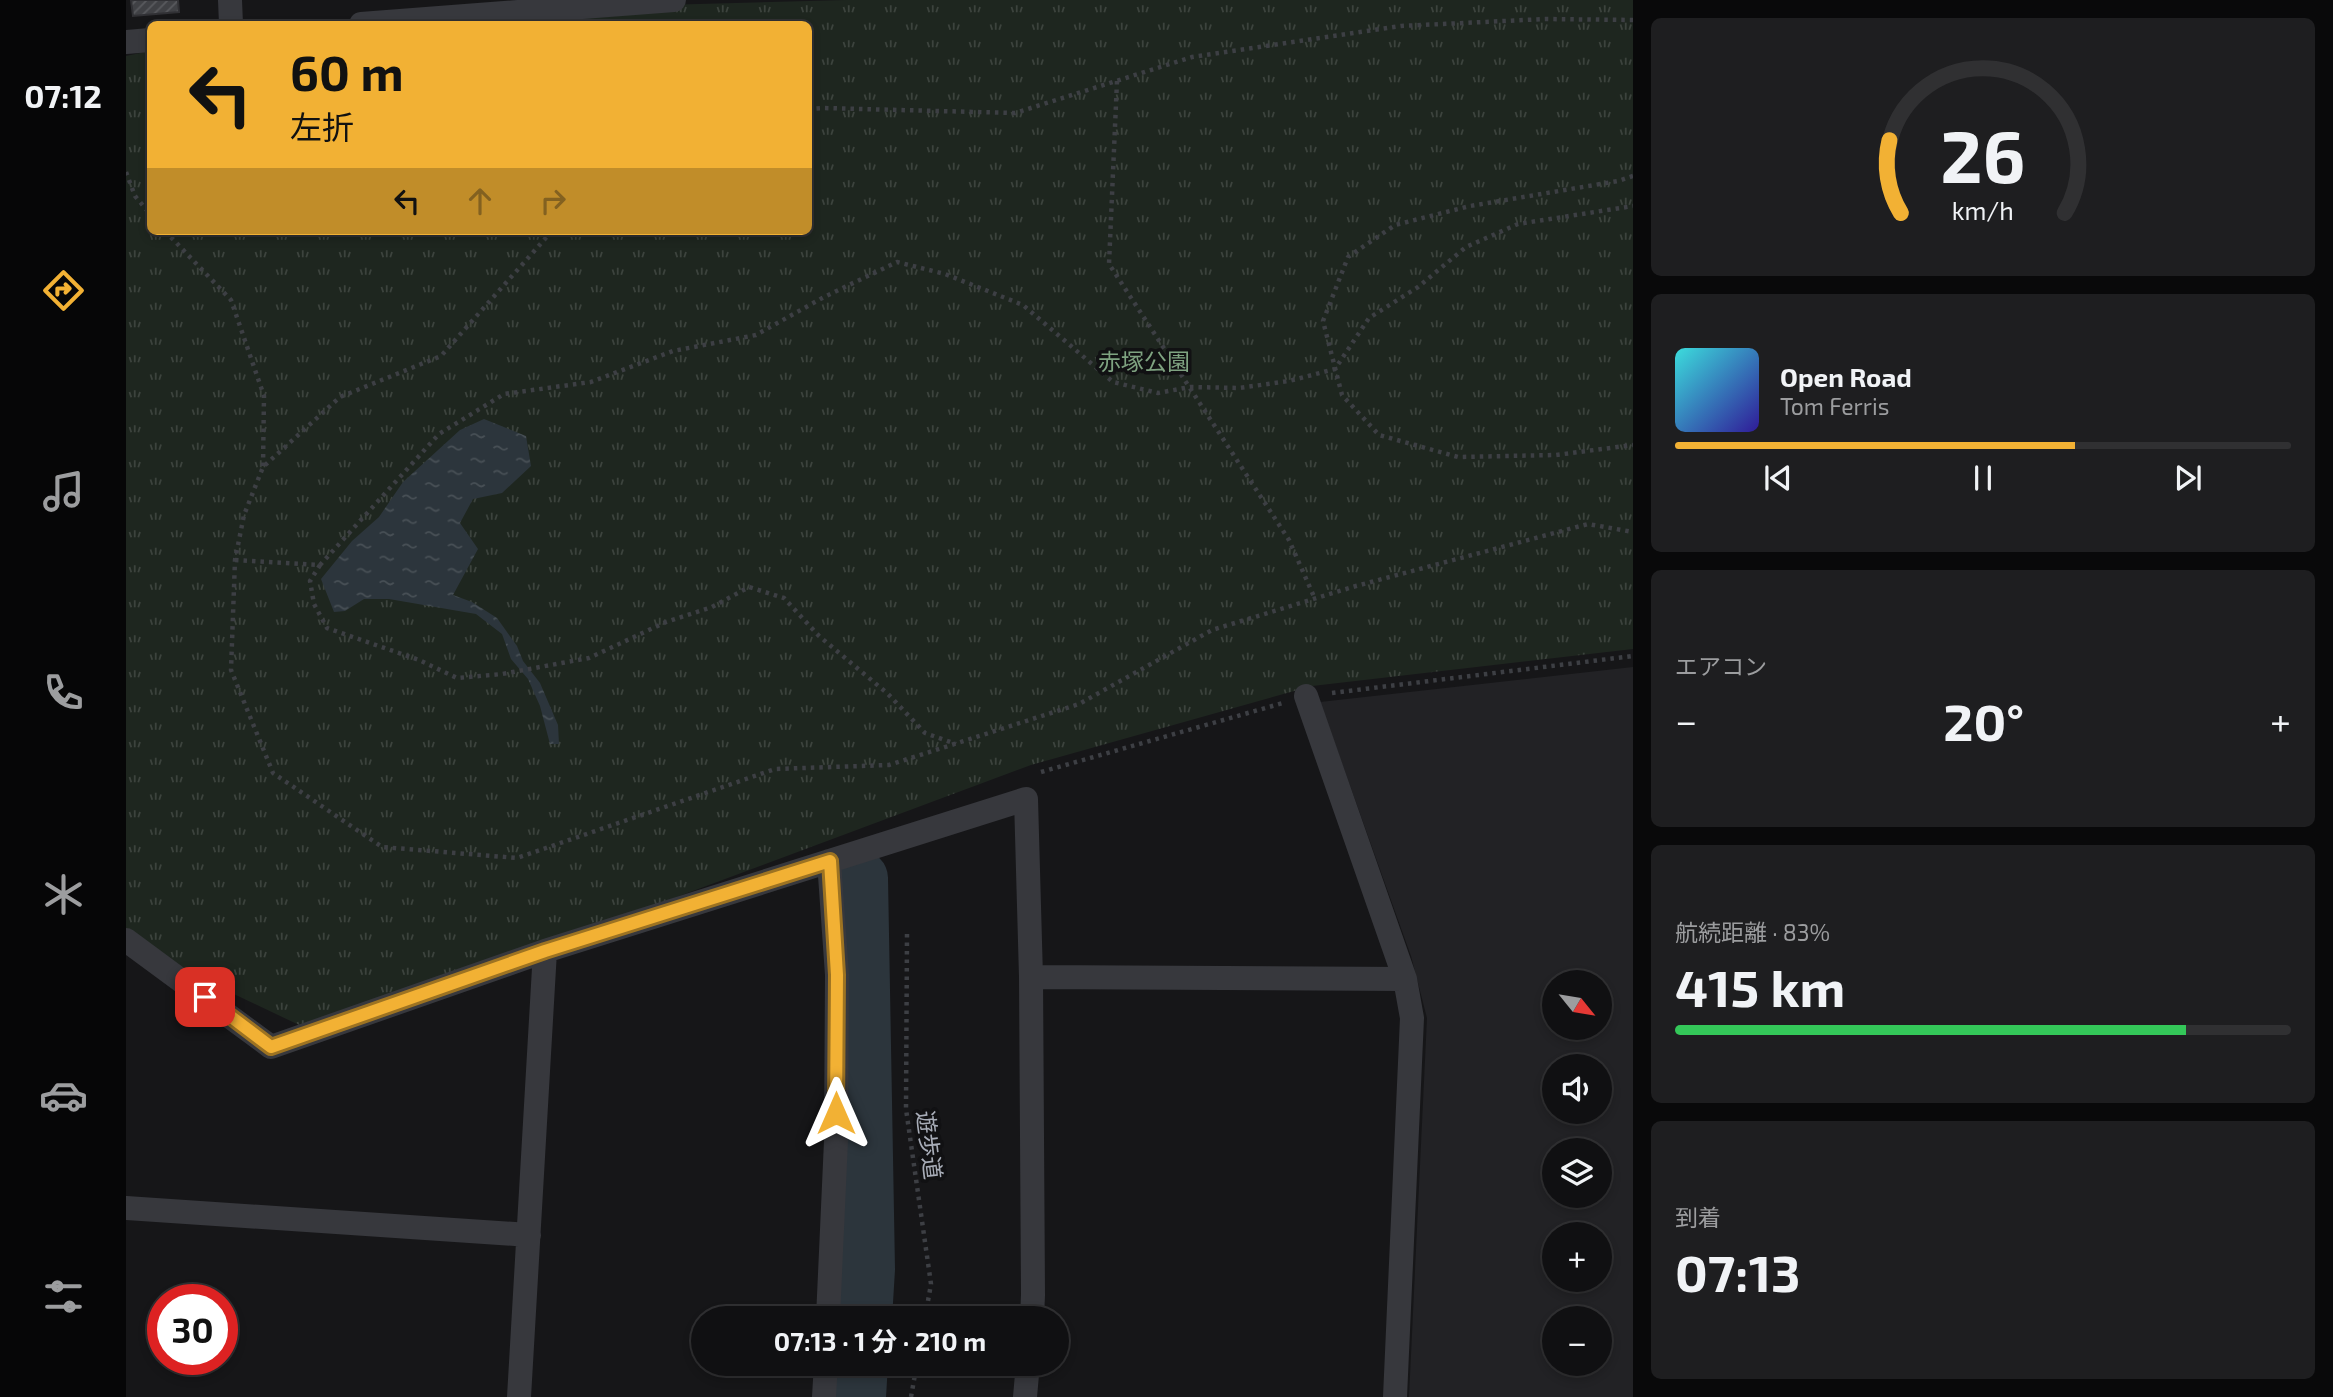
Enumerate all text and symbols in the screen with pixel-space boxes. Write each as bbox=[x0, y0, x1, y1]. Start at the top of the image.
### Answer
text: 60 m bbox=[290, 42, 404, 101]
icon: left bbox=[175, 49, 266, 140]
text: 07:12 bbox=[24, 76, 102, 114]
text: 左折 bbox=[290, 107, 354, 145]
text: 26 bbox=[1940, 110, 2026, 198]
icon: left bbox=[388, 182, 426, 220]
icon: ahead bbox=[461, 182, 499, 220]
icon: right bbox=[534, 182, 572, 220]
text: km/h bbox=[1952, 195, 2014, 225]
icon: directions bbox=[39, 266, 88, 315]
park label: 赤塚公園 bbox=[1098, 347, 1190, 375]
text: Open Road bbox=[1780, 361, 1912, 392]
text: Tom Ferris bbox=[1780, 392, 1889, 420]
icon: previous bbox=[1759, 459, 1797, 497]
icon: pause bbox=[1964, 459, 2002, 497]
icon: next bbox=[2169, 459, 2207, 497]
icon: music bbox=[39, 467, 88, 516]
text: エアコン bbox=[1675, 652, 1767, 680]
icon: phone bbox=[39, 668, 88, 717]
text: 20° bbox=[1943, 689, 2024, 751]
text: − bbox=[1675, 697, 1697, 743]
text: + bbox=[2270, 697, 2291, 743]
icon: climate bbox=[39, 870, 88, 919]
text: 航続距離 · 83% bbox=[1675, 918, 1830, 946]
text: 415 km bbox=[1675, 955, 1845, 1017]
pin bbox=[175, 967, 235, 1027]
north arrow bbox=[1542, 970, 1612, 1040]
map controls bbox=[1542, 970, 1612, 1376]
icon: arrive bbox=[186, 978, 224, 1016]
button: sound bbox=[1542, 1054, 1612, 1124]
icon: car bbox=[39, 1071, 88, 1120]
position arrow bbox=[799, 1076, 873, 1150]
street label: 遊歩道 bbox=[912, 1109, 948, 1181]
button: layers bbox=[1542, 1138, 1612, 1208]
text: 到着 bbox=[1675, 1203, 1721, 1231]
button: + bbox=[1542, 1222, 1612, 1292]
text: 07:13 bbox=[1675, 1240, 1801, 1302]
icon: filters bbox=[39, 1272, 88, 1321]
speed limit sign: 30 bbox=[147, 1284, 238, 1375]
button: − bbox=[1542, 1306, 1612, 1376]
text: 07:13 · 1 分 · 210 m bbox=[774, 1325, 986, 1356]

